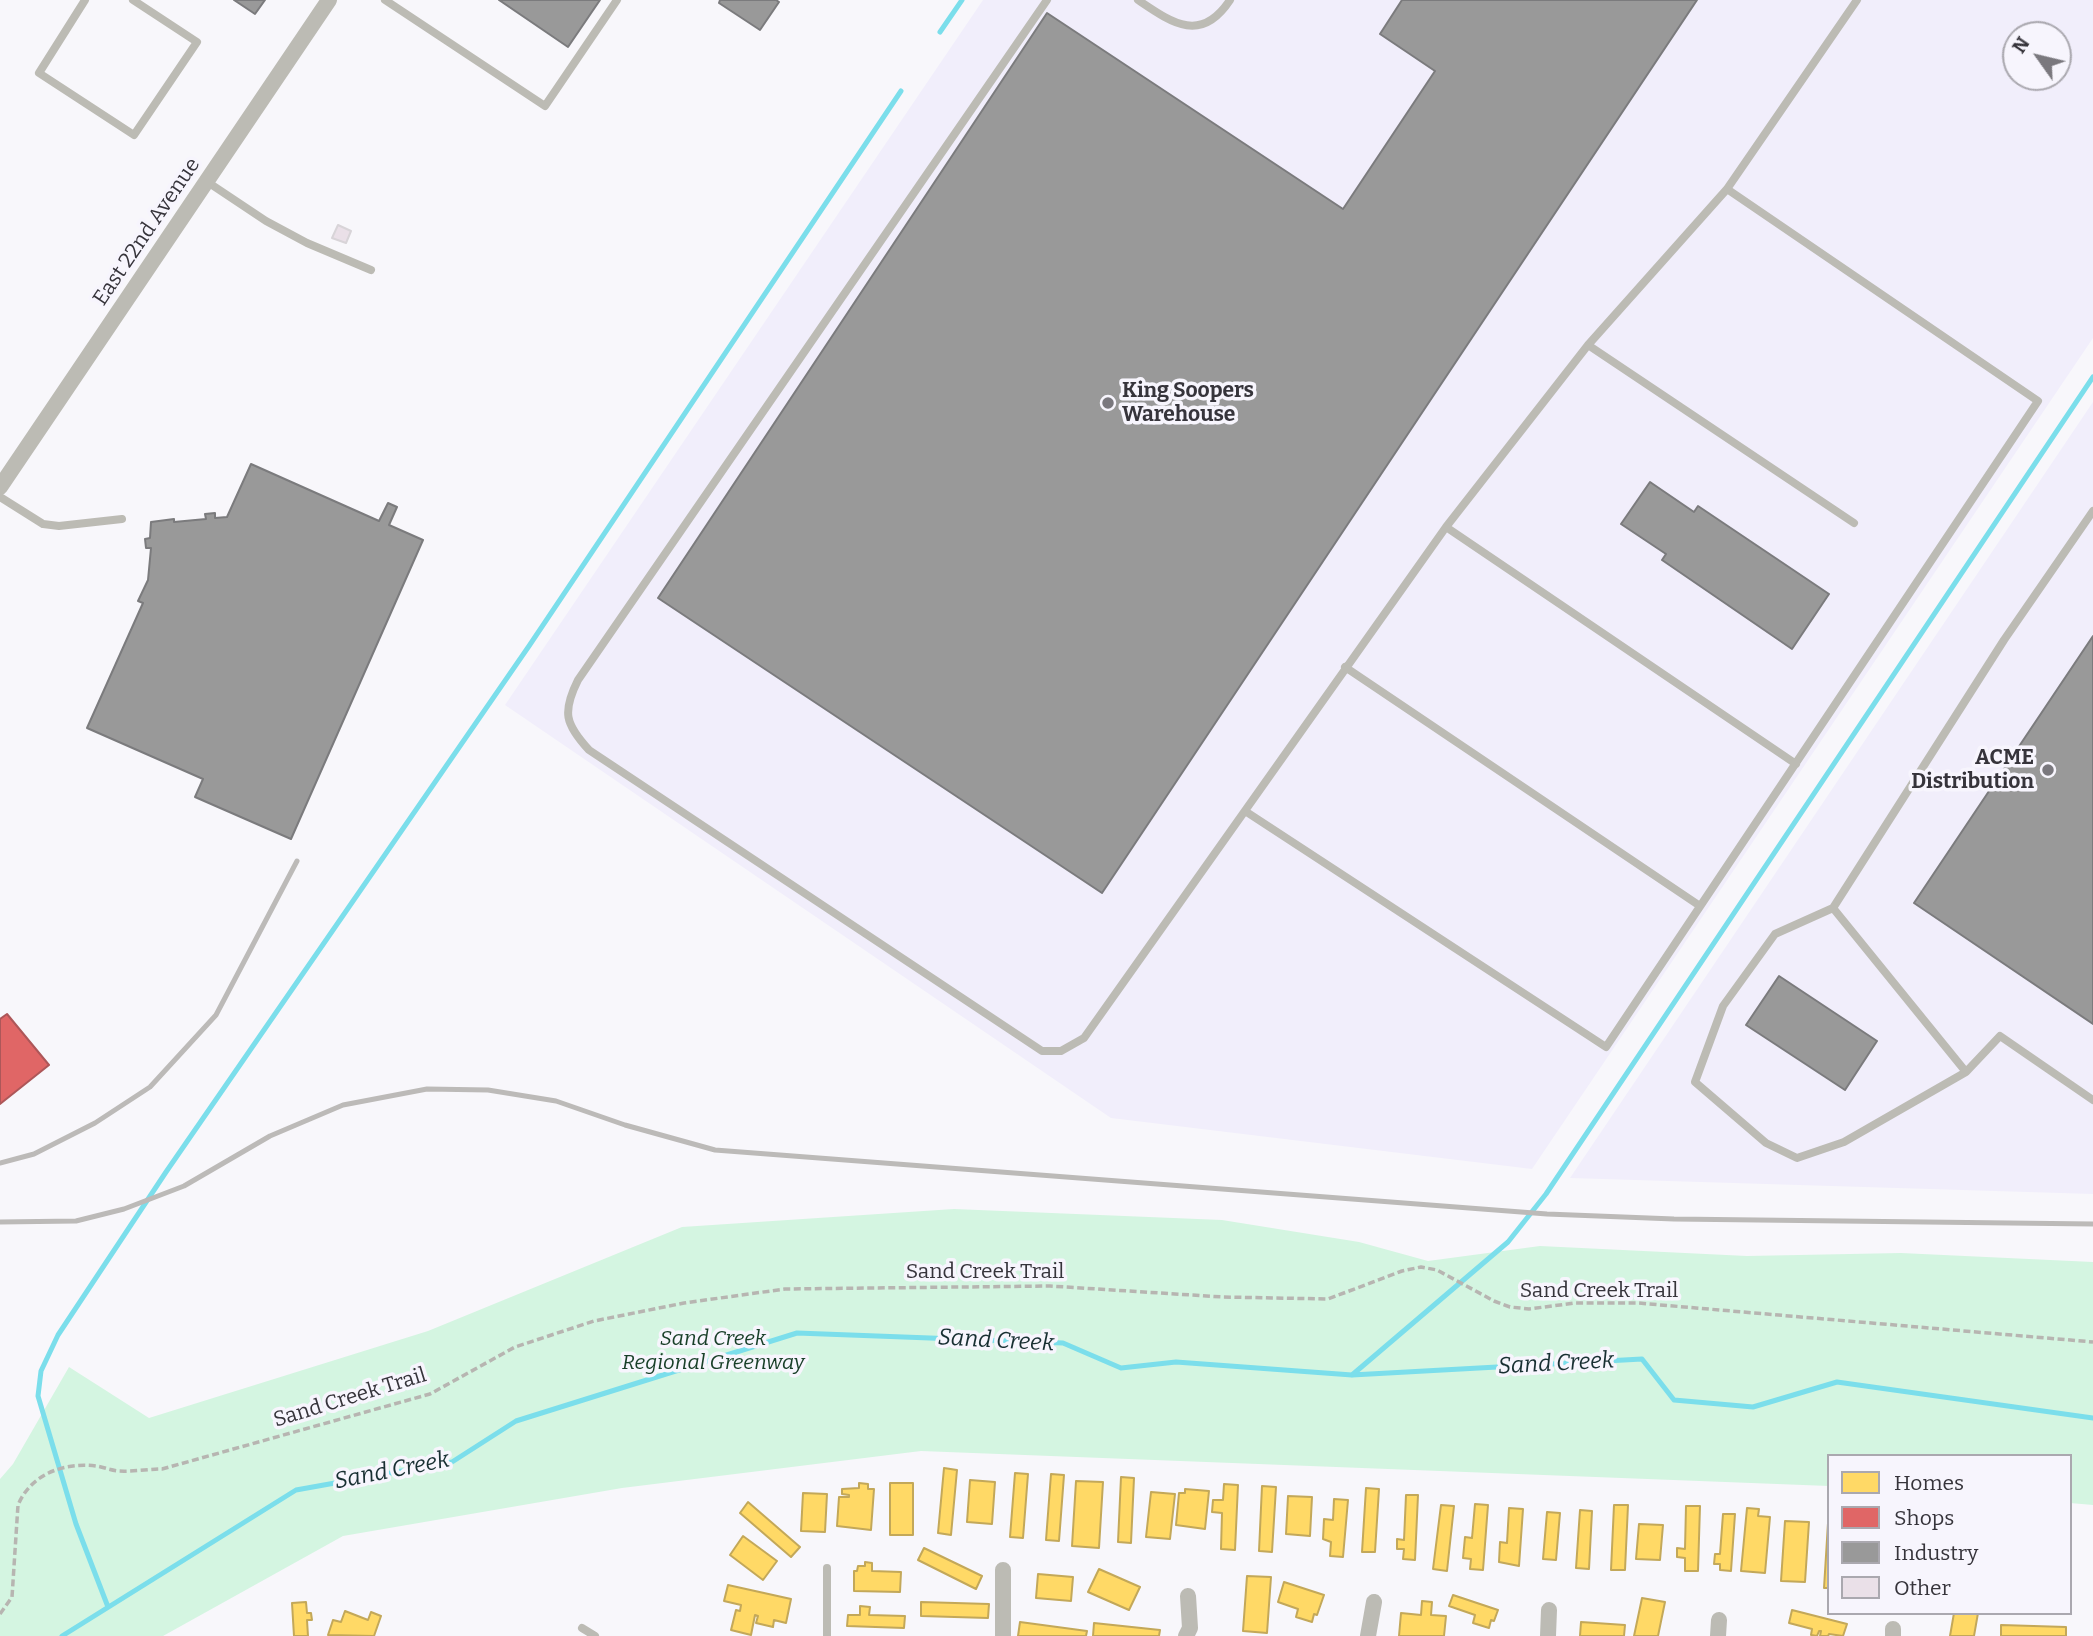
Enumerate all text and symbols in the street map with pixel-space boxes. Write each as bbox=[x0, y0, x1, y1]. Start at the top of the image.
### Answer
north arrow bbox=[2002, 21, 2072, 91]
text: N bbox=[2007, 33, 2034, 58]
street label: East 22nd Avenue bbox=[88, 153, 206, 311]
place label: King Soopers Warehouse bbox=[1122, 378, 1254, 428]
marker: King Soopers Warehouse bbox=[1100, 395, 1116, 411]
place label: ACME Distribution bbox=[1911, 745, 2034, 795]
marker: ACME Distribution bbox=[2040, 762, 2056, 778]
street label: Sand Creek Trail bbox=[906, 1259, 1064, 1285]
street label: Sand Creek Trail bbox=[1520, 1278, 1678, 1304]
water label: Sand Creek bbox=[937, 1324, 1055, 1358]
park label: Sand Creek Regional Greenway bbox=[622, 1326, 804, 1376]
water label: Sand Creek bbox=[1497, 1347, 1615, 1381]
street label: Sand Creek Trail bbox=[271, 1363, 429, 1433]
water label: Sand Creek bbox=[332, 1446, 452, 1496]
legend bbox=[1827, 1454, 2072, 1615]
text: Homes bbox=[1894, 1470, 1964, 1496]
text: Shops bbox=[1894, 1505, 1954, 1531]
text: Industry bbox=[1894, 1540, 1978, 1566]
text: Other bbox=[1894, 1575, 1951, 1601]

